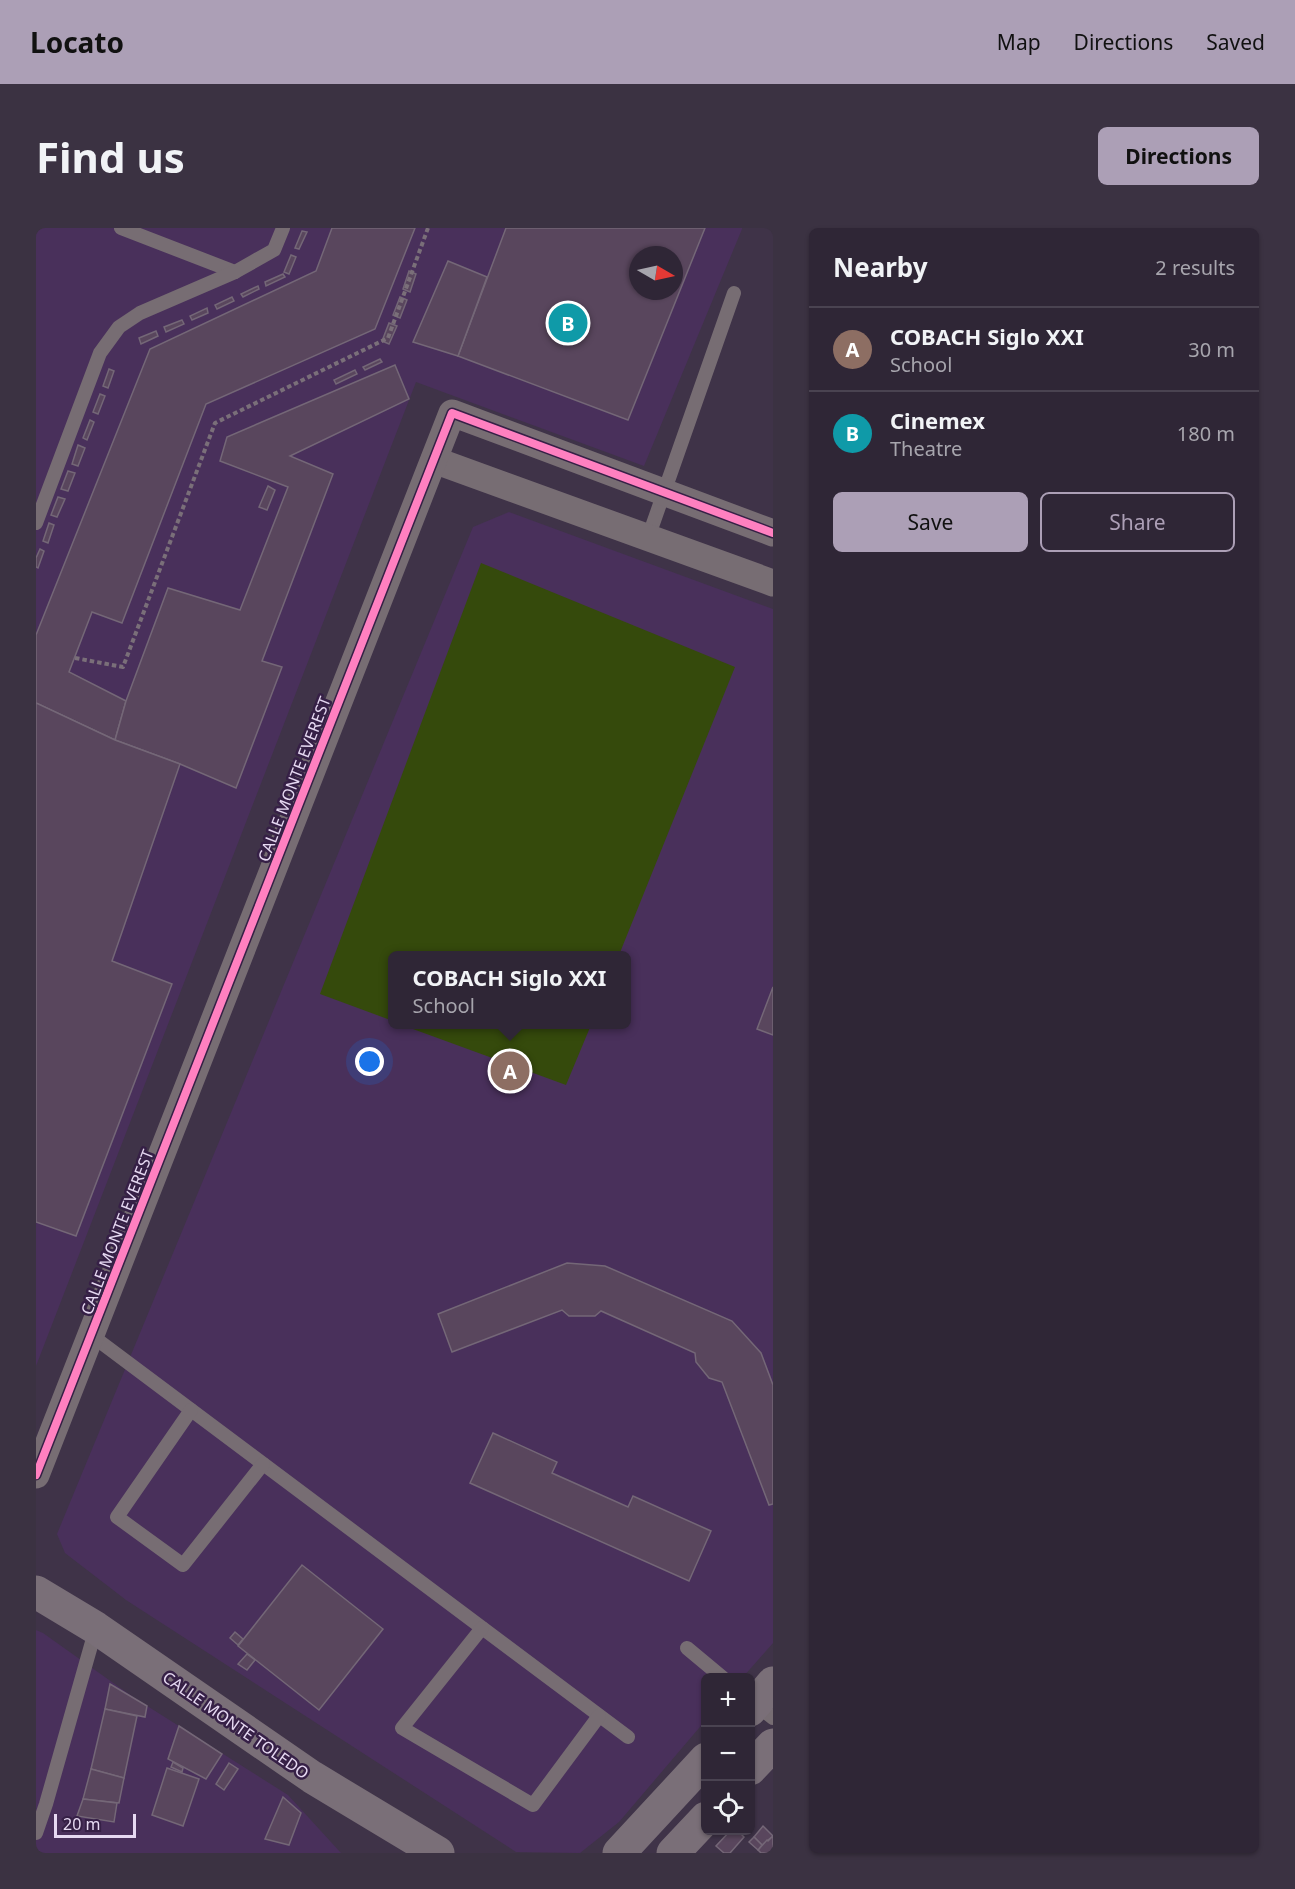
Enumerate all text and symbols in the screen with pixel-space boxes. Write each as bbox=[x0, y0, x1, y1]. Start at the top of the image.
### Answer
text: Locato bbox=[30, 23, 124, 61]
text: Map bbox=[997, 28, 1041, 56]
text: Directions bbox=[1074, 28, 1173, 56]
text: Saved bbox=[1206, 28, 1265, 56]
button: Directions bbox=[1098, 127, 1259, 185]
text: Find us bbox=[36, 128, 185, 185]
north arrow bbox=[629, 246, 683, 300]
text: Nearby bbox=[833, 249, 928, 285]
text: 2 results bbox=[1155, 254, 1235, 281]
pin: B bbox=[548, 300, 588, 346]
text: COBACH Siglo XXI bbox=[890, 321, 1084, 351]
text: A bbox=[846, 336, 859, 363]
text: 30 m bbox=[1188, 336, 1235, 363]
text: School bbox=[890, 351, 952, 378]
text: Cinemex bbox=[890, 405, 985, 435]
text: B bbox=[846, 420, 859, 447]
text: 180 m bbox=[1177, 420, 1235, 447]
text: Theatre bbox=[890, 435, 962, 462]
button: Save bbox=[833, 492, 1028, 552]
button: Share bbox=[1040, 492, 1235, 552]
street label: CALLE MONTE EVEREST bbox=[252, 693, 336, 865]
popup bbox=[388, 951, 631, 1029]
text: COBACH Siglo XXI bbox=[413, 962, 606, 992]
text: School bbox=[413, 992, 475, 1019]
your location bbox=[355, 1047, 384, 1076]
pin: A bbox=[490, 1048, 530, 1094]
street label: CALLE MONTE EVEREST bbox=[75, 1146, 159, 1318]
street label: CALLE MONTE TOLEDO bbox=[159, 1666, 313, 1784]
map controls bbox=[701, 1673, 755, 1835]
button: + bbox=[701, 1673, 755, 1727]
button: − bbox=[701, 1727, 755, 1781]
button: locate bbox=[701, 1781, 755, 1835]
scale bar bbox=[54, 1811, 136, 1838]
text: 20 m bbox=[63, 1813, 100, 1835]

